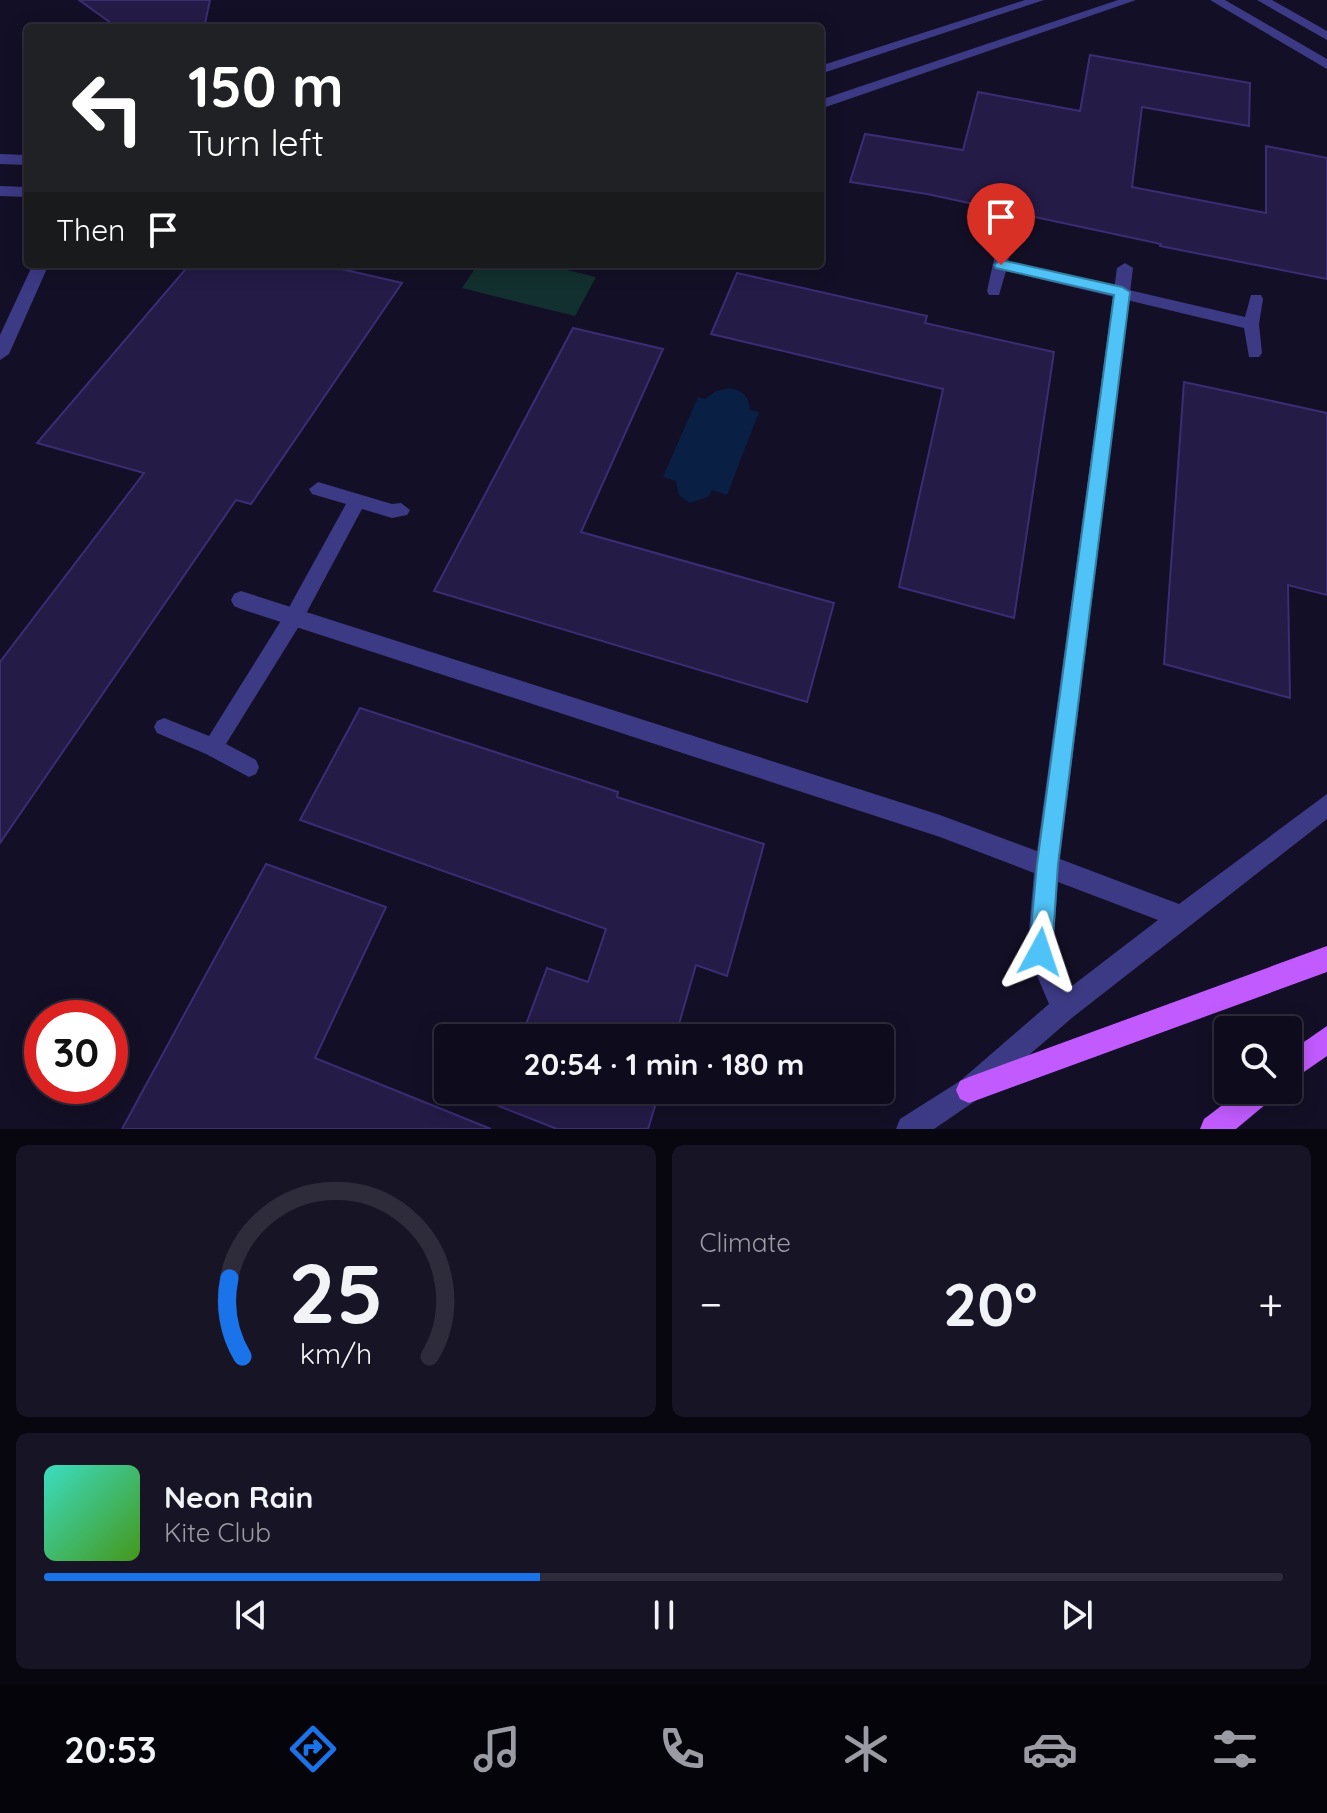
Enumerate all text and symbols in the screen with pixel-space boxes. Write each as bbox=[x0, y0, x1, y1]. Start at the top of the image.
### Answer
text: 150 m bbox=[188, 51, 344, 121]
icon: left bbox=[56, 56, 160, 160]
text: Turn left bbox=[188, 120, 324, 165]
pin bbox=[967, 183, 1035, 265]
icon: arrive bbox=[979, 195, 1023, 239]
icon: arrive bbox=[141, 208, 185, 252]
text: Then bbox=[56, 211, 125, 249]
position arrow bbox=[998, 910, 1082, 994]
speed limit sign: 30 bbox=[24, 1000, 128, 1104]
map controls bbox=[1214, 1016, 1302, 1104]
button: search bbox=[1214, 1016, 1302, 1104]
text: 20:54 · 1 min · 180 m bbox=[524, 1045, 804, 1083]
text: Climate bbox=[700, 1226, 791, 1259]
text: 25 bbox=[288, 1240, 383, 1344]
text: 20° bbox=[943, 1266, 1038, 1341]
text: − bbox=[700, 1276, 722, 1331]
text: + bbox=[1258, 1276, 1283, 1331]
text: km/h bbox=[299, 1335, 372, 1371]
text: Neon Rain bbox=[164, 1478, 313, 1516]
text: Kite Club bbox=[164, 1516, 271, 1549]
icon: previous bbox=[229, 1593, 273, 1637]
icon: pause bbox=[642, 1593, 686, 1637]
icon: next bbox=[1055, 1593, 1099, 1637]
icon: directions bbox=[285, 1721, 341, 1777]
icon: music bbox=[469, 1721, 525, 1777]
icon: phone bbox=[654, 1721, 710, 1777]
icon: climate bbox=[838, 1721, 894, 1777]
icon: car bbox=[1022, 1721, 1078, 1777]
icon: filters bbox=[1207, 1721, 1263, 1777]
text: 20:53 bbox=[64, 1727, 157, 1772]

